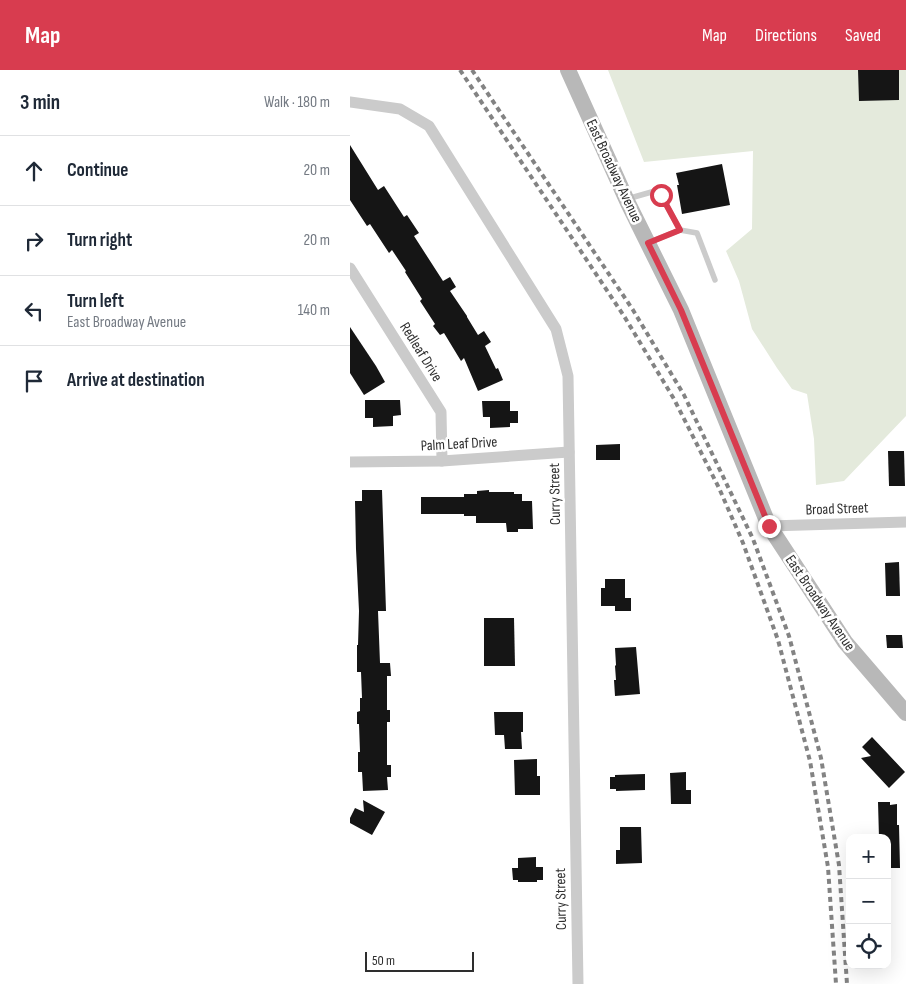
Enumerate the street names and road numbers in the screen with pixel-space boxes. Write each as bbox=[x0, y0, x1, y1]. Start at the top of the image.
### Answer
street label: East Broadway Avenue bbox=[582, 116, 646, 226]
street label: Redleaf Drive bbox=[395, 319, 447, 385]
street label: Palm Leaf Drive bbox=[420, 433, 498, 455]
street label: Curry Street bbox=[545, 462, 565, 525]
street label: Broad Street bbox=[805, 498, 869, 520]
street label: East Broadway Avenue bbox=[781, 551, 859, 655]
street label: Curry Street bbox=[551, 867, 571, 930]

